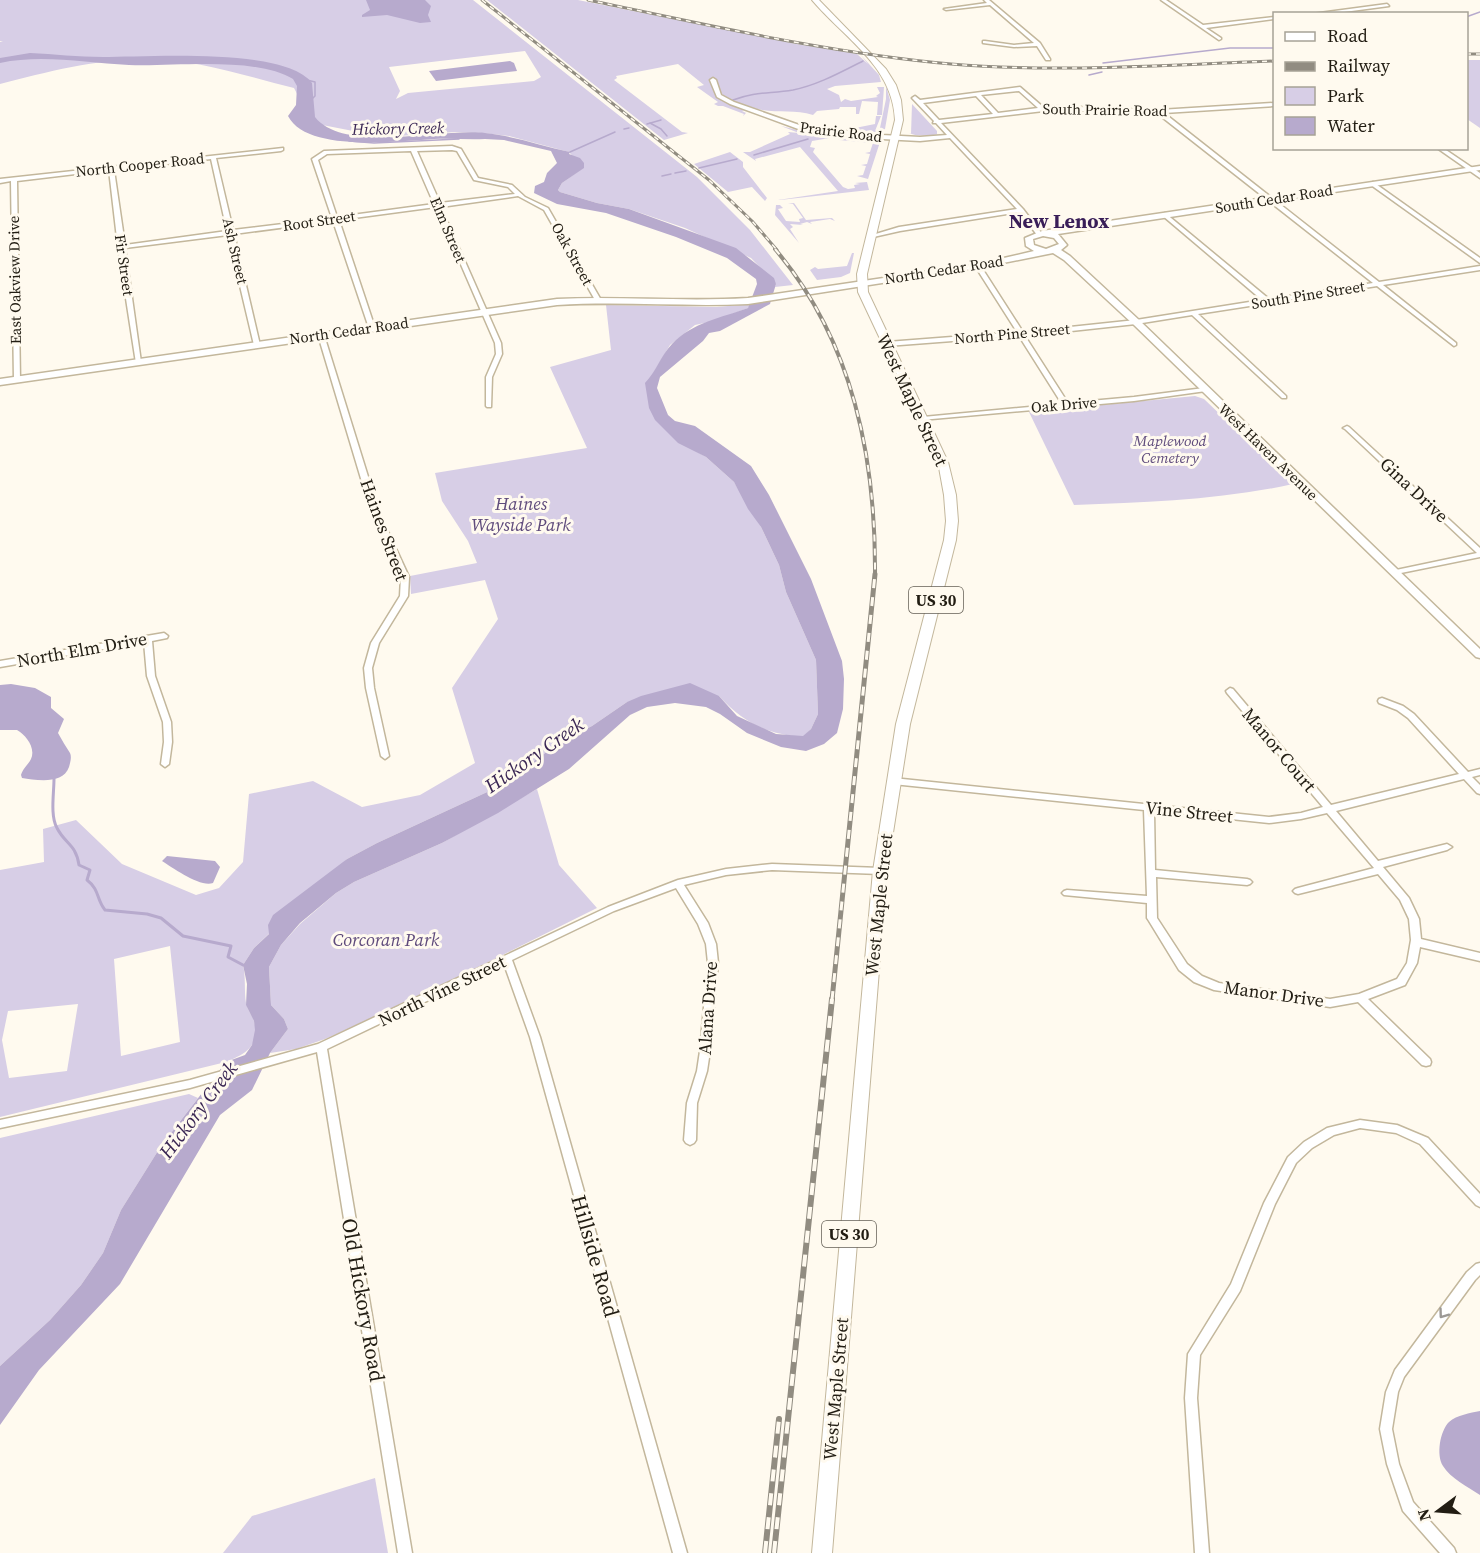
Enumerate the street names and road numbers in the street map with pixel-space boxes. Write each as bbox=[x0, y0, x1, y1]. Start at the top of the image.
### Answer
street label: South Prairie Road bbox=[1042, 98, 1168, 121]
street label: Prairie Road bbox=[799, 116, 884, 147]
street label: North Cooper Road bbox=[75, 147, 206, 182]
street label: South Cedar Road bbox=[1214, 179, 1335, 218]
street label: Elm Street bbox=[425, 194, 472, 266]
street label: Root Street bbox=[281, 205, 357, 236]
street label: East Oakview Drive bbox=[3, 215, 26, 345]
street label: Ash Street bbox=[218, 216, 253, 286]
street label: Oak Street bbox=[547, 219, 598, 289]
street label: Fir Street bbox=[110, 233, 139, 297]
street label: North Cedar Road bbox=[883, 250, 1005, 289]
street label: South Pine Street bbox=[1250, 275, 1366, 314]
street label: North Cedar Road bbox=[288, 312, 410, 349]
street label: North Pine Street bbox=[953, 318, 1071, 349]
street label: West Maple Street bbox=[871, 330, 954, 470]
street label: Oak Drive bbox=[1030, 391, 1098, 418]
street label: West Haven Avenue bbox=[1214, 398, 1323, 505]
street label: Gina Drive bbox=[1375, 451, 1454, 528]
street label: Haines Street bbox=[354, 475, 415, 585]
road number: US 30 bbox=[909, 587, 963, 613]
street label: North Elm Drive bbox=[15, 626, 149, 673]
street label: Manor Court bbox=[1237, 702, 1322, 797]
street label: Vine Street bbox=[1144, 794, 1234, 829]
street label: West Maple Street bbox=[859, 832, 898, 978]
street label: North Vine Street bbox=[374, 949, 510, 1032]
street label: Alana Drive bbox=[692, 960, 723, 1056]
street label: Manor Drive bbox=[1222, 974, 1326, 1013]
street label: Hillside Road bbox=[564, 1191, 627, 1320]
street label: Old Hickory Road bbox=[335, 1216, 392, 1384]
road number: US 30 bbox=[822, 1221, 876, 1247]
street label: West Maple Street bbox=[817, 1316, 854, 1461]

